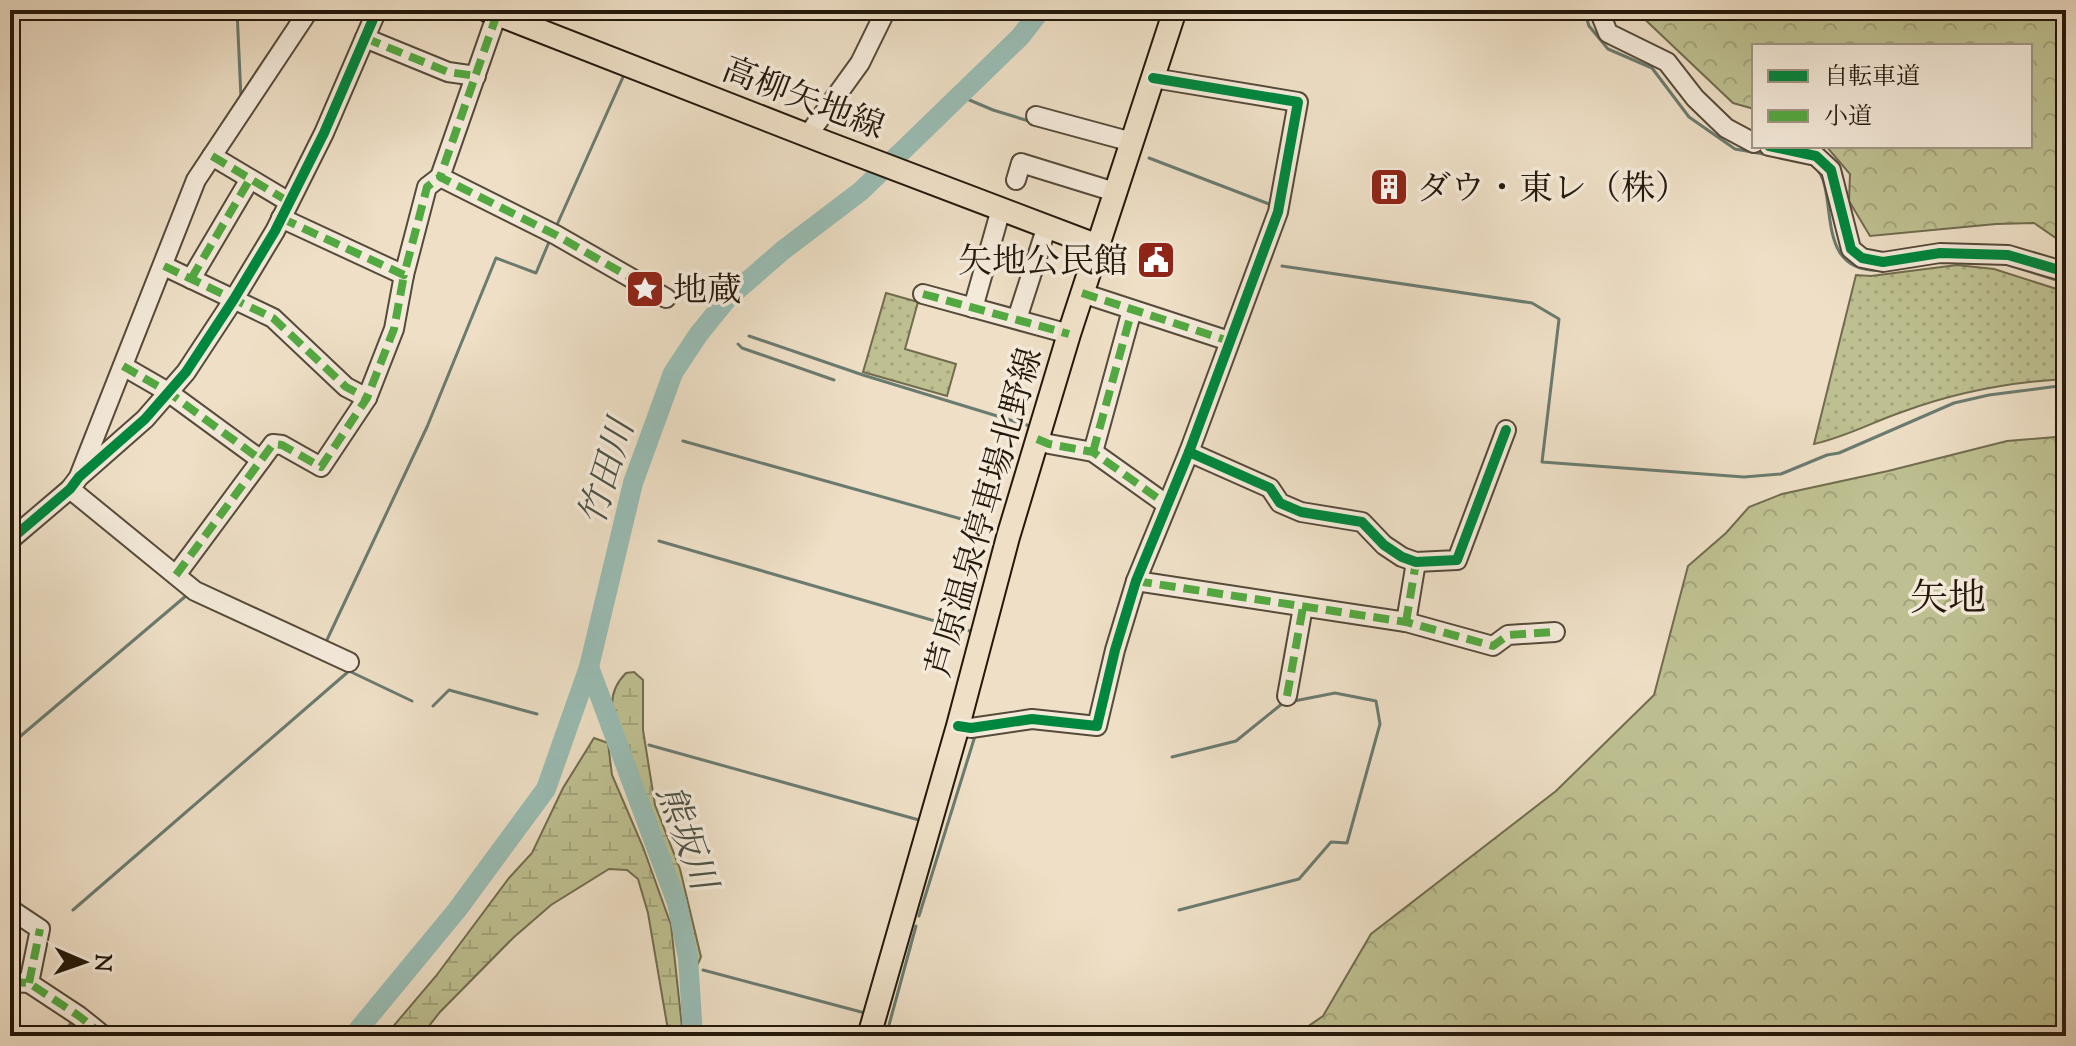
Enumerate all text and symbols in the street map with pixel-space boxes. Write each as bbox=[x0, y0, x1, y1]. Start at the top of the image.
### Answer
legend bbox=[1752, 44, 2032, 148]
street label: 高柳矢地線 bbox=[715, 47, 891, 154]
text: 自転車道 bbox=[1824, 61, 1920, 95]
text: 小道 bbox=[1824, 101, 1872, 135]
building icon: ダウ・東レ（株） bbox=[1368, 166, 1410, 208]
place label: ダウ・東レ（株） bbox=[1417, 166, 1689, 215]
place label: 矢地公民館 bbox=[958, 239, 1128, 288]
public building icon: 矢地公民館 bbox=[1135, 239, 1177, 281]
place icon: 地蔵 bbox=[624, 268, 666, 310]
place label: 地蔵 bbox=[673, 268, 741, 317]
street label: 芦原温泉停車場北野線 bbox=[916, 343, 1057, 683]
water label: 竹田川 bbox=[568, 410, 651, 532]
district label: 矢地 bbox=[1910, 574, 1986, 628]
water label: 熊坂川 bbox=[641, 779, 729, 902]
north arrow bbox=[44, 922, 124, 1002]
text: N bbox=[85, 953, 117, 972]

